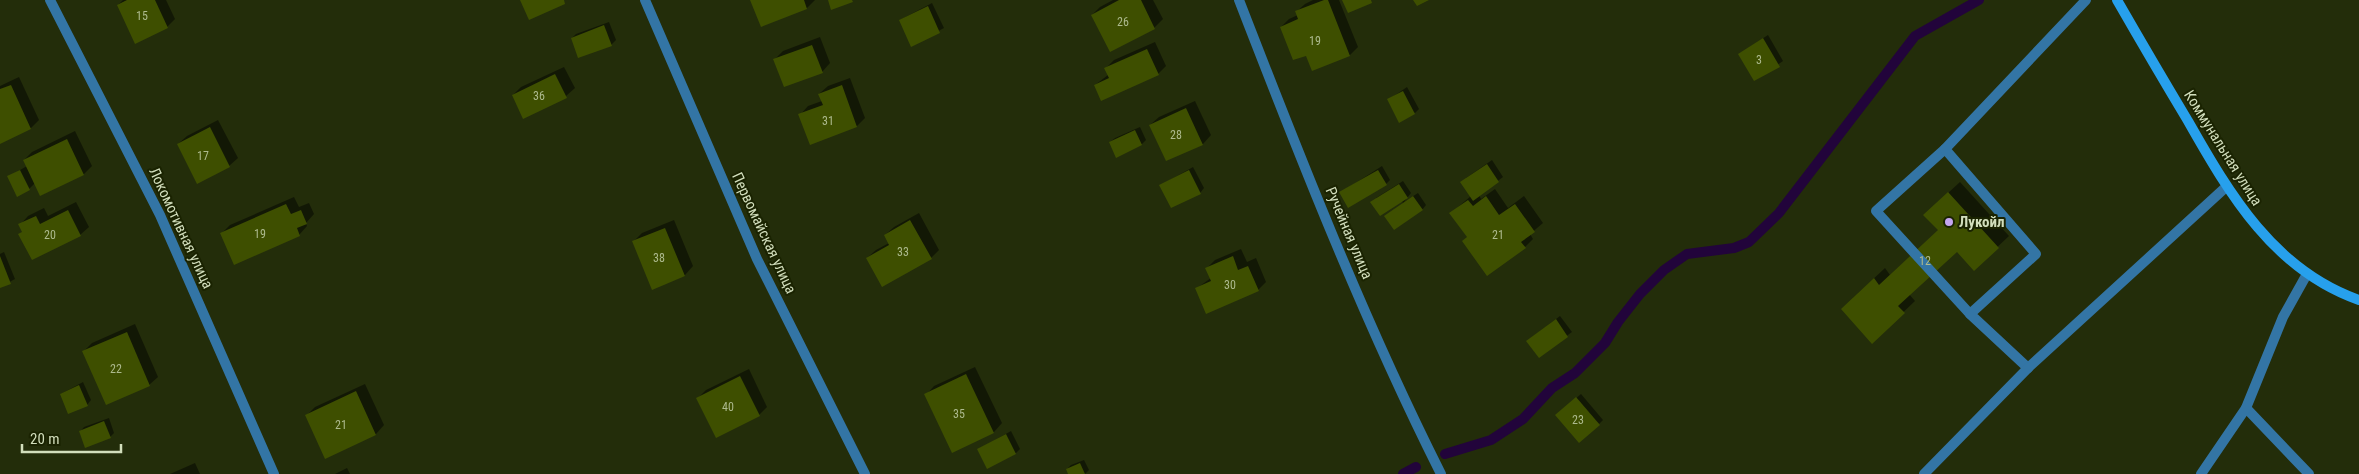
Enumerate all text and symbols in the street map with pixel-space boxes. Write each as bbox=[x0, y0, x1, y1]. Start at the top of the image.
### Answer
house number: 15 bbox=[136, 9, 148, 23]
house number: 26 bbox=[1117, 15, 1129, 29]
house number: 19 bbox=[1309, 34, 1321, 48]
house number: 3 bbox=[1756, 53, 1762, 67]
street label: Коммунальная улица bbox=[2180, 87, 2266, 209]
house number: 36 bbox=[533, 89, 545, 103]
house number: 31 bbox=[822, 114, 834, 128]
house number: 28 bbox=[1170, 128, 1182, 142]
house number: 17 bbox=[197, 149, 209, 163]
street label: Локомотивная улица bbox=[145, 164, 217, 292]
street label: Первомайская улица bbox=[728, 170, 800, 296]
street label: Ручейная улица bbox=[1322, 184, 1376, 282]
place label: Лукойл bbox=[1959, 213, 2005, 231]
marker: Лукойл bbox=[1943, 216, 1955, 228]
house number: 19 bbox=[254, 227, 266, 241]
house number: 20 bbox=[44, 228, 56, 242]
house number: 21 bbox=[1492, 228, 1504, 242]
house number: 33 bbox=[897, 245, 909, 259]
house number: 38 bbox=[653, 251, 665, 265]
house number: 12 bbox=[1919, 254, 1931, 268]
house number: 30 bbox=[1224, 278, 1236, 292]
house number: 22 bbox=[110, 362, 122, 376]
house number: 40 bbox=[722, 400, 734, 414]
house number: 35 bbox=[953, 407, 965, 421]
house number: 23 bbox=[1572, 413, 1584, 427]
house number: 21 bbox=[335, 418, 347, 432]
scale bar bbox=[22, 422, 121, 454]
text: 20 m bbox=[30, 430, 60, 448]

